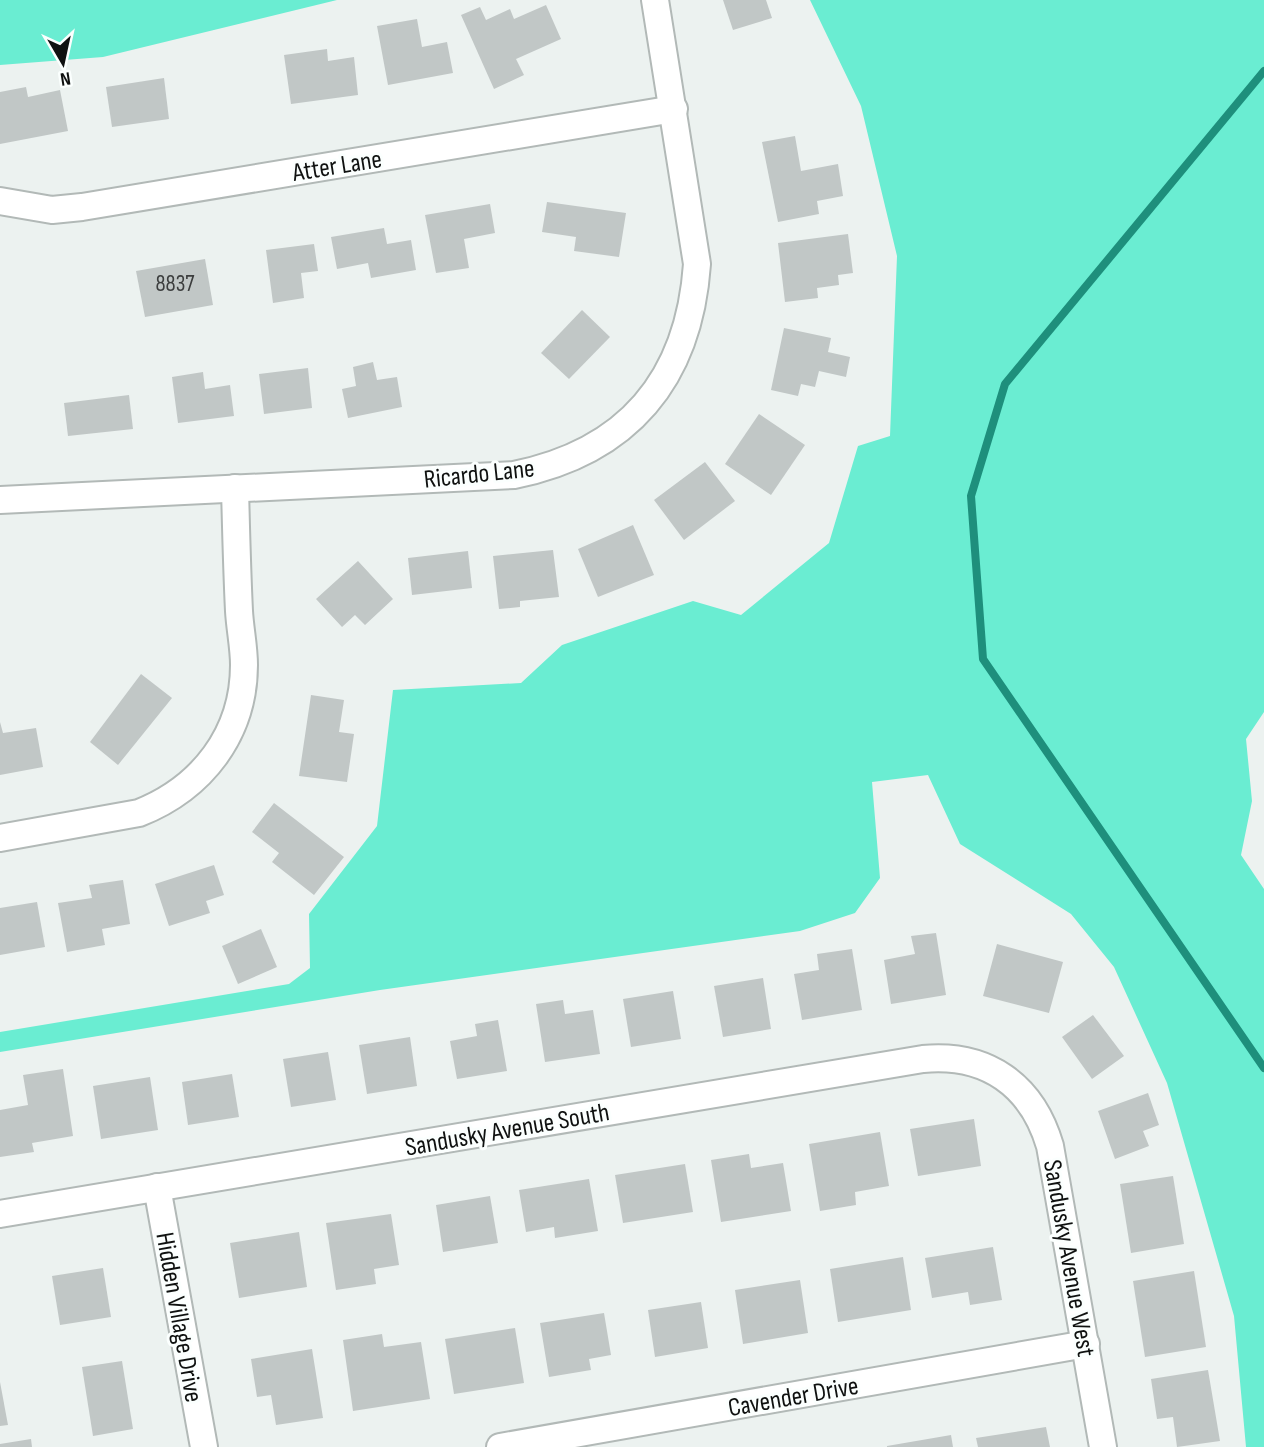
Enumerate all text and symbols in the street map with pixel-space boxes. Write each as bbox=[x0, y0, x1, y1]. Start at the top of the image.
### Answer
north arrow bbox=[28, 28, 98, 98]
text: N bbox=[59, 66, 72, 90]
street label: Atter Lane bbox=[289, 144, 384, 189]
house number: 8837 bbox=[155, 270, 195, 298]
street label: Ricardo Lane bbox=[422, 453, 536, 496]
street label: Sandusky Avenue South bbox=[403, 1097, 612, 1164]
street label: Sandusky Avenue West bbox=[1036, 1157, 1101, 1359]
street label: Hidden Village Drive bbox=[148, 1230, 209, 1405]
street label: Cavender Drive bbox=[726, 1371, 861, 1424]

